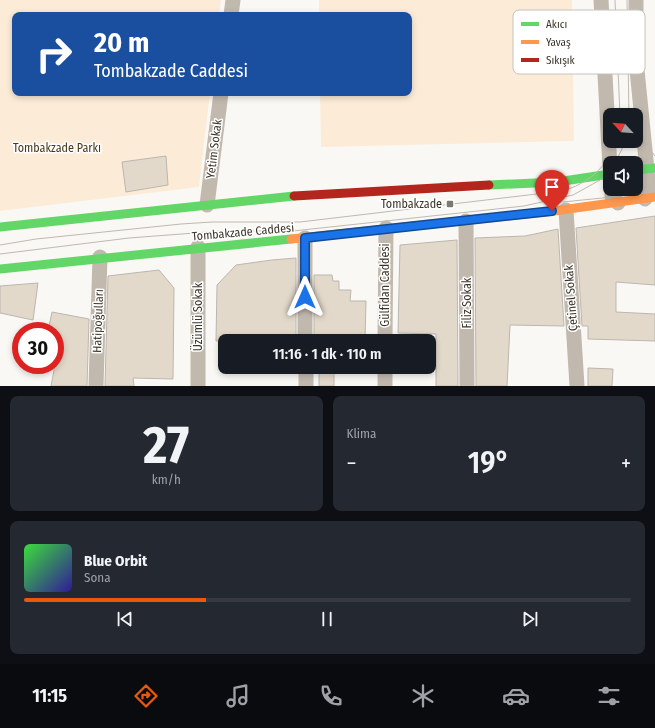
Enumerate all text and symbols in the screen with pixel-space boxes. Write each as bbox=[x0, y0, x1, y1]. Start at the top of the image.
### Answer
legend bbox=[513, 10, 645, 74]
text: Akıcı bbox=[546, 18, 567, 31]
text: 20 m bbox=[94, 26, 149, 59]
icon: right bbox=[28, 28, 80, 80]
text: Yavaş bbox=[546, 36, 571, 49]
text: Sıkışık bbox=[546, 54, 576, 67]
text: Tombakzade Caddesi bbox=[94, 60, 248, 82]
north arrow bbox=[603, 108, 643, 148]
map controls bbox=[603, 108, 643, 196]
street label: Yetim Sokak bbox=[203, 118, 225, 179]
park label: Tombakzade Parkı bbox=[13, 141, 101, 155]
button: sound bbox=[603, 156, 643, 196]
pin bbox=[535, 170, 569, 211]
icon: arrive bbox=[541, 176, 563, 198]
place label: Tombakzade bbox=[381, 197, 442, 211]
marker: Tombakzade bbox=[445, 199, 455, 209]
street label: Tombakzade Caddesi bbox=[191, 221, 295, 243]
street label: Gülfidan Caddesi bbox=[378, 243, 392, 327]
street label: Çetinel Sokak bbox=[562, 264, 580, 331]
position arrow bbox=[284, 276, 326, 318]
street label: Filiz Sokak bbox=[460, 277, 474, 328]
street label: Üzümlü Sokak bbox=[189, 282, 205, 351]
street label: Hatipoğulları bbox=[90, 289, 106, 353]
speed limit sign: 30 bbox=[12, 322, 64, 374]
text: 11:16 · 1 dk · 110 m bbox=[273, 345, 381, 363]
text: 27 bbox=[143, 414, 189, 477]
text: Klima bbox=[347, 426, 376, 441]
text: 19° bbox=[468, 445, 510, 481]
text: − bbox=[347, 450, 356, 477]
text: + bbox=[621, 450, 631, 477]
text: km/h bbox=[152, 472, 181, 487]
text: Blue Orbit bbox=[84, 552, 147, 570]
text: Sona bbox=[84, 570, 111, 585]
icon: previous bbox=[114, 608, 136, 630]
icon: pause bbox=[316, 608, 338, 630]
icon: next bbox=[519, 608, 541, 630]
icon: directions bbox=[132, 682, 160, 710]
icon: music bbox=[224, 682, 252, 710]
icon: phone bbox=[317, 682, 345, 710]
icon: climate bbox=[409, 682, 437, 710]
icon: car bbox=[502, 682, 530, 710]
icon: filters bbox=[595, 682, 623, 710]
text: 11:15 bbox=[32, 685, 67, 707]

